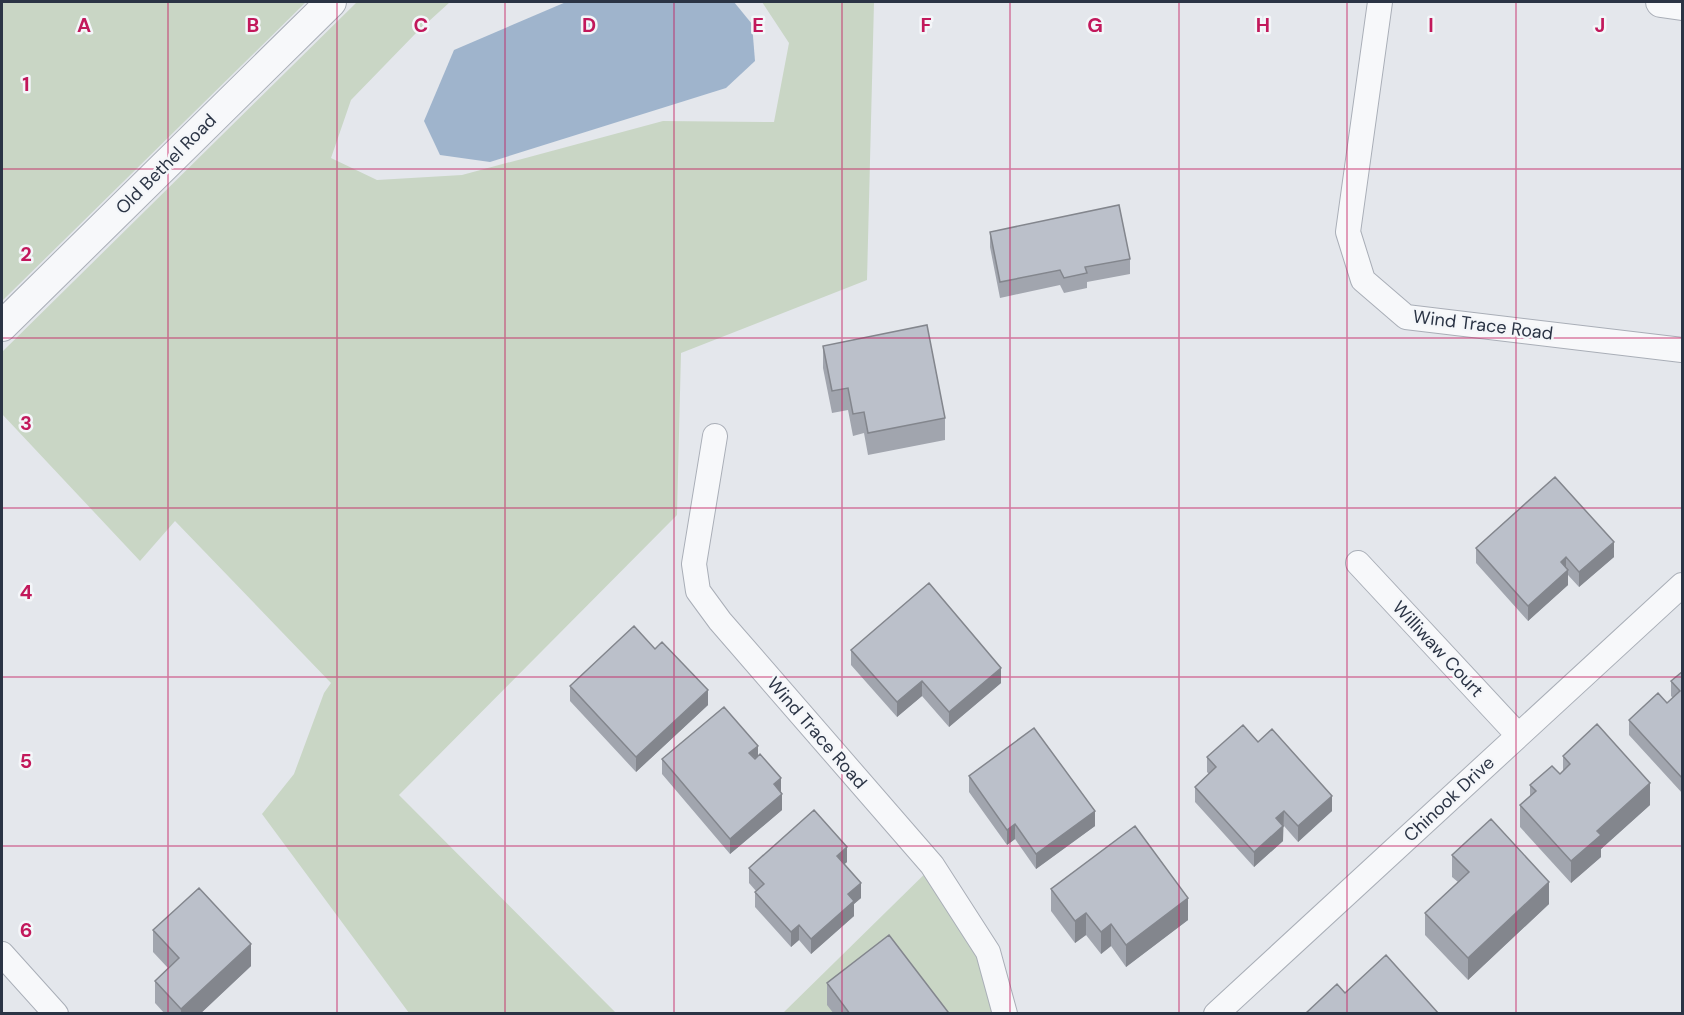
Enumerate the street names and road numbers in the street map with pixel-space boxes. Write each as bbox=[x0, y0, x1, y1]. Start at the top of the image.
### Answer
street label: Old Bethel Road bbox=[110, 108, 222, 220]
street label: Wind Trace Road bbox=[1412, 305, 1554, 345]
street label: Williwaw Court bbox=[1387, 596, 1489, 702]
street label: Wind Trace Road bbox=[762, 672, 872, 794]
street label: Chinook Drive bbox=[1398, 751, 1500, 847]

